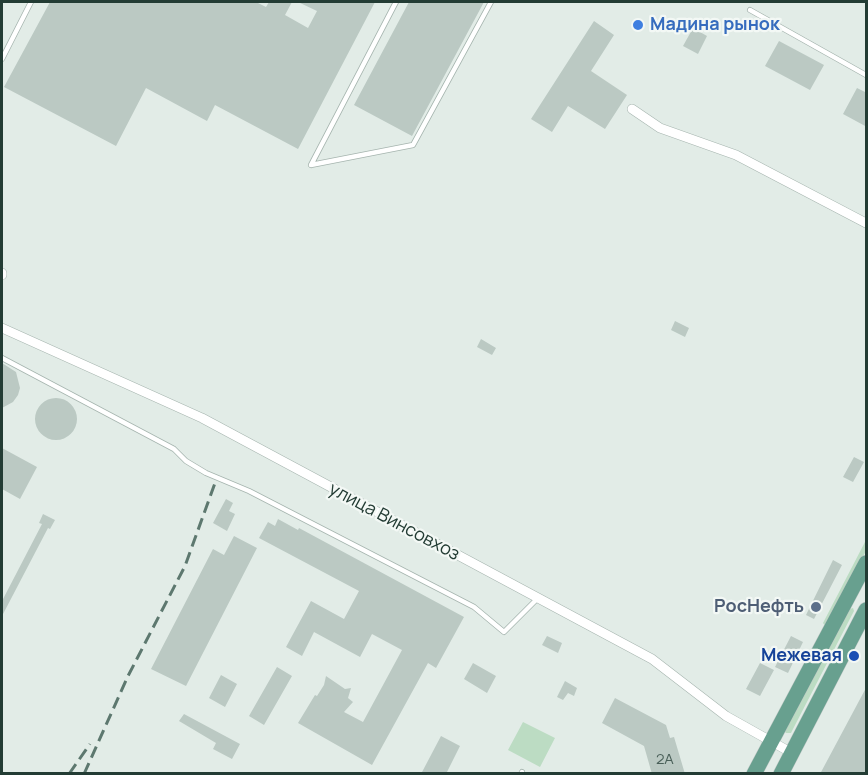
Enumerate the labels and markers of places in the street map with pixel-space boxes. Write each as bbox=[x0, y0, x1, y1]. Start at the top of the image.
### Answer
place label: Мадина рынок bbox=[650, 14, 780, 36]
marker: Мадина рынок bbox=[631, 18, 645, 32]
place label: РосНефть bbox=[714, 596, 804, 618]
marker: РосНефть bbox=[809, 600, 823, 614]
place label: Межевая bbox=[761, 645, 842, 667]
marker: Межевая bbox=[847, 649, 861, 663]

